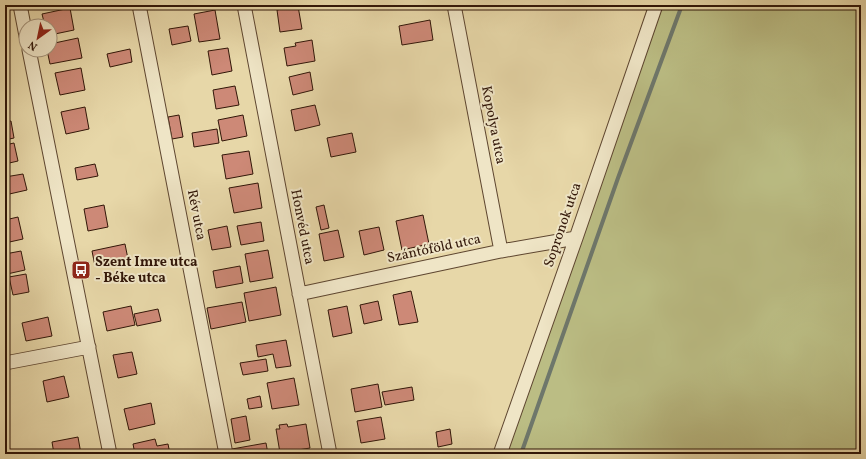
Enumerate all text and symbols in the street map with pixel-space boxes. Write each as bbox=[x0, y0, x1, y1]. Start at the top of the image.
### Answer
north arrow bbox=[18, 18, 58, 58]
text: N bbox=[26, 37, 41, 54]
street label: Kopolya utca bbox=[476, 84, 510, 166]
street label: Sopronok utca bbox=[540, 180, 586, 270]
street label: Rév utca bbox=[182, 188, 210, 242]
street label: Honvéd utca bbox=[285, 188, 319, 266]
street label: Szántóföld utca bbox=[385, 230, 483, 268]
place label: Szent Imre utca - Béke utca bbox=[95, 253, 198, 288]
bus stop icon: Szent Imre utca - Béke utca bbox=[70, 259, 92, 281]

